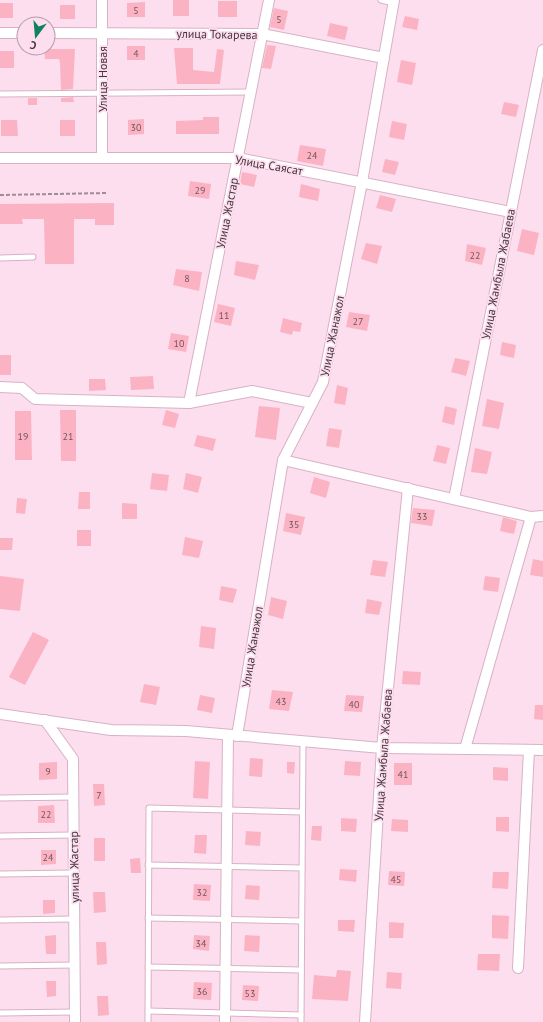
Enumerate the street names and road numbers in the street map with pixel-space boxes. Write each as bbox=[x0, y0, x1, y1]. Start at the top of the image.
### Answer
street label: улица Токарева bbox=[176, 26, 258, 42]
street label: Улица Новая bbox=[95, 46, 110, 112]
street label: Улица Саясат bbox=[234, 152, 304, 178]
street label: Улица Жастар bbox=[213, 176, 241, 250]
street label: Улица Жамбыла Жабаева bbox=[478, 207, 518, 341]
street label: Улица Жанажол bbox=[317, 294, 347, 378]
street label: Улица Жанажол bbox=[238, 605, 266, 689]
street label: Улица Жамбыла Жабаева bbox=[371, 688, 395, 822]
street label: улица Жастар bbox=[66, 831, 82, 903]

